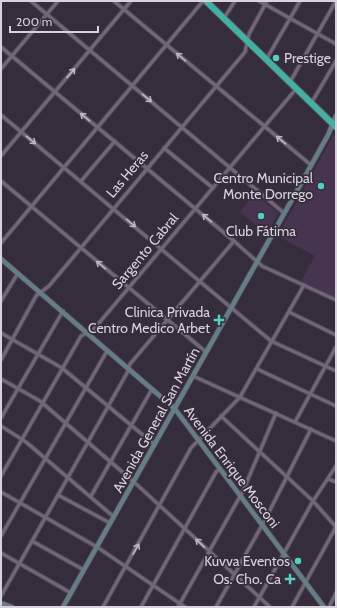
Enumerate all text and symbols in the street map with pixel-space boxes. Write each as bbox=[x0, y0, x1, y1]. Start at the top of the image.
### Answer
scale bar bbox=[10, 8, 98, 34]
text: 200 m bbox=[16, 14, 52, 29]
place label: Prestige bbox=[284, 49, 331, 67]
one-way arrow bbox=[176, 53, 187, 62]
marker: Prestige bbox=[271, 53, 281, 63]
one-way arrow bbox=[67, 67, 76, 78]
one-way arrow bbox=[141, 93, 152, 102]
one-way arrow bbox=[80, 112, 91, 121]
one-way arrow bbox=[26, 135, 36, 144]
one-way arrow bbox=[276, 136, 287, 145]
street label: Las Heras bbox=[102, 146, 152, 201]
place label: Centro Municipal Monte Dorrego bbox=[213, 169, 314, 203]
marker: Centro Municipal Monte Dorrego bbox=[316, 181, 326, 191]
street label: Sargento Cabral bbox=[108, 209, 183, 293]
marker: Club Fátima bbox=[256, 211, 266, 221]
one-way arrow bbox=[201, 213, 212, 222]
one-way arrow bbox=[125, 219, 136, 228]
place label: Club Fátima bbox=[226, 222, 296, 240]
one-way arrow bbox=[96, 260, 107, 269]
place label: Clinica Privada Centro Medico Arbet bbox=[88, 303, 210, 337]
marker: Clinica Privada Centro Medico Arbet bbox=[213, 314, 225, 326]
street label: Avenida General San Martín bbox=[109, 344, 204, 496]
street label: Avenida Enrique Mosconi bbox=[180, 402, 284, 532]
one-way arrow bbox=[195, 538, 205, 547]
one-way arrow bbox=[133, 543, 140, 555]
place label: Kuvva Eventos bbox=[204, 552, 290, 570]
marker: Kuvva Eventos bbox=[293, 556, 303, 566]
place label: Os. Cho. Ca bbox=[213, 570, 281, 588]
marker: Os. Cho. Ca bbox=[284, 573, 296, 585]

